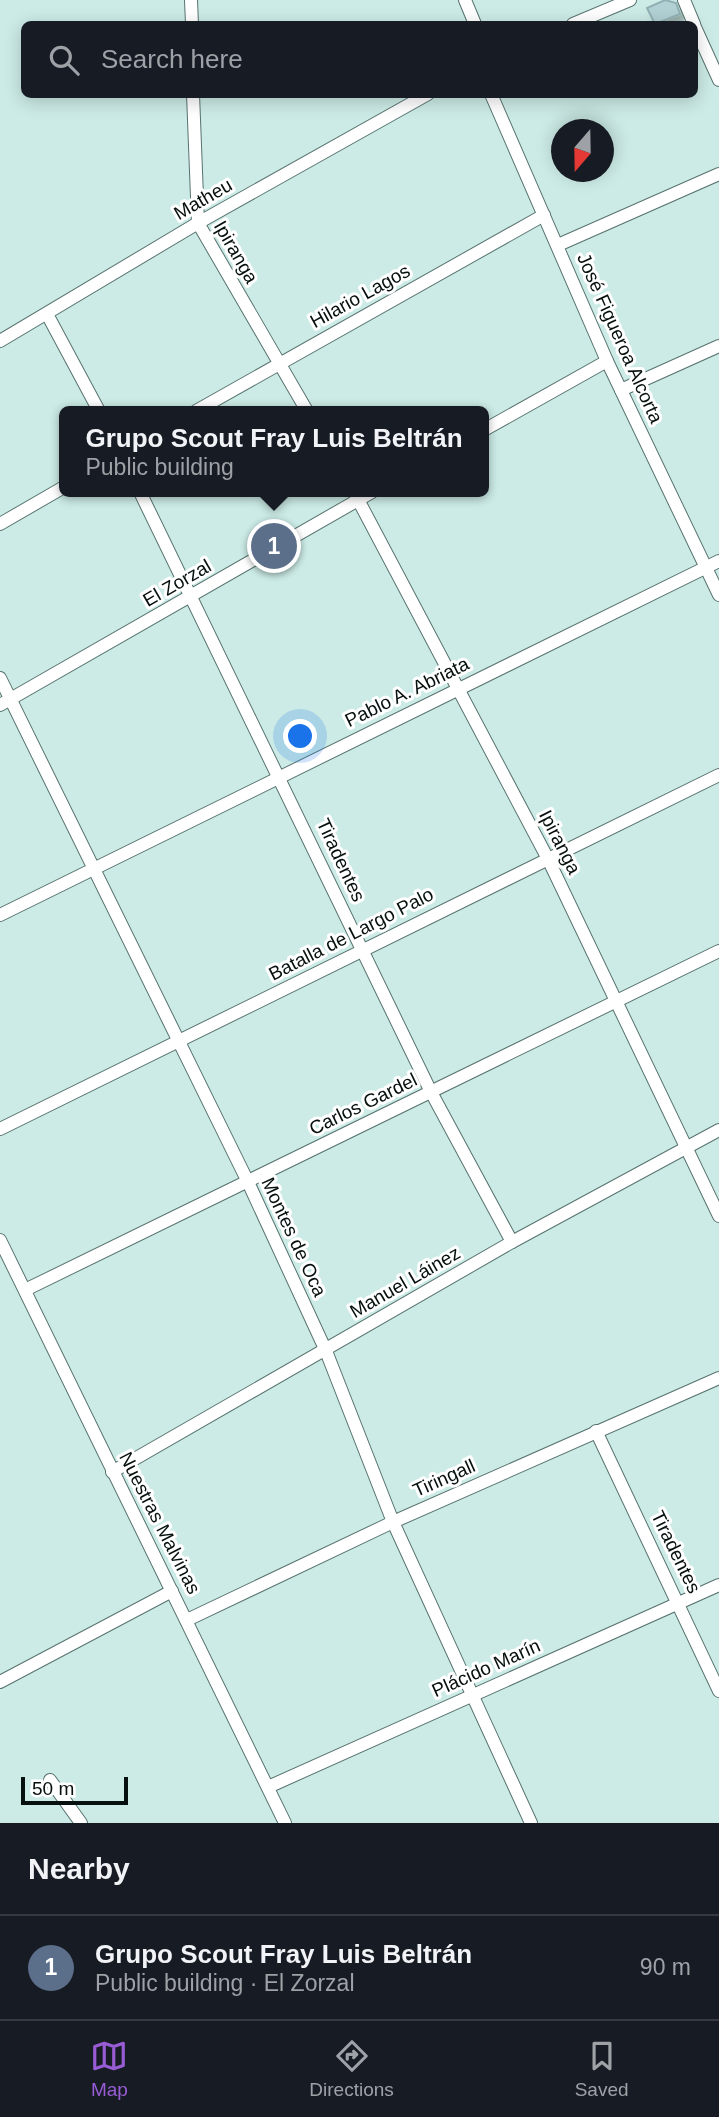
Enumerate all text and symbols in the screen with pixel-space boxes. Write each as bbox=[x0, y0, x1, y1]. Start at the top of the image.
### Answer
search box bbox=[21, 21, 698, 98]
icon: search bbox=[45, 41, 83, 79]
text: Search here bbox=[101, 44, 243, 74]
north arrow bbox=[551, 119, 614, 182]
street label: Matheu bbox=[170, 174, 236, 224]
street label: Ipiranga bbox=[210, 217, 262, 287]
street label: José Figueroa Alcorta bbox=[573, 250, 667, 427]
street label: Hilario Lagos bbox=[306, 260, 414, 332]
popup bbox=[59, 406, 489, 497]
text: Grupo Scout Fray Luis Beltrán bbox=[85, 423, 463, 453]
text: Public building bbox=[85, 454, 234, 480]
pin: 1 bbox=[251, 520, 297, 572]
street label: El Zorzal bbox=[139, 555, 215, 611]
street label: Pablo A. Abriata bbox=[342, 653, 473, 731]
your location bbox=[283, 719, 317, 753]
street label: Ipiranga bbox=[535, 807, 585, 878]
street label: Tiradentes bbox=[313, 815, 369, 905]
street label: Batalla de Largo Palo bbox=[265, 883, 437, 985]
street label: Carlos Gardel bbox=[306, 1069, 420, 1139]
street label: Montes de Oca bbox=[257, 1174, 331, 1300]
street label: Manuel Láinez bbox=[346, 1242, 464, 1322]
street label: Nuestras Malvinas bbox=[115, 1449, 205, 1597]
street label: Tiringall bbox=[410, 1455, 478, 1501]
street label: Tiradentes bbox=[647, 1507, 705, 1597]
street label: Plácido Marín bbox=[429, 1635, 543, 1701]
scale bar bbox=[21, 1774, 128, 1806]
text: 50 m bbox=[32, 1778, 74, 1799]
text: Nearby bbox=[28, 1852, 130, 1885]
text: Grupo Scout Fray Luis Beltrán bbox=[95, 1939, 472, 1969]
text: 1 bbox=[45, 1954, 57, 1980]
text: 90 m bbox=[640, 1954, 691, 1980]
text: Public building · El Zorzal bbox=[95, 1970, 355, 1996]
tab: Map bbox=[90, 2037, 128, 2101]
tab: Directions bbox=[309, 2037, 394, 2101]
tab: Saved bbox=[575, 2037, 629, 2101]

